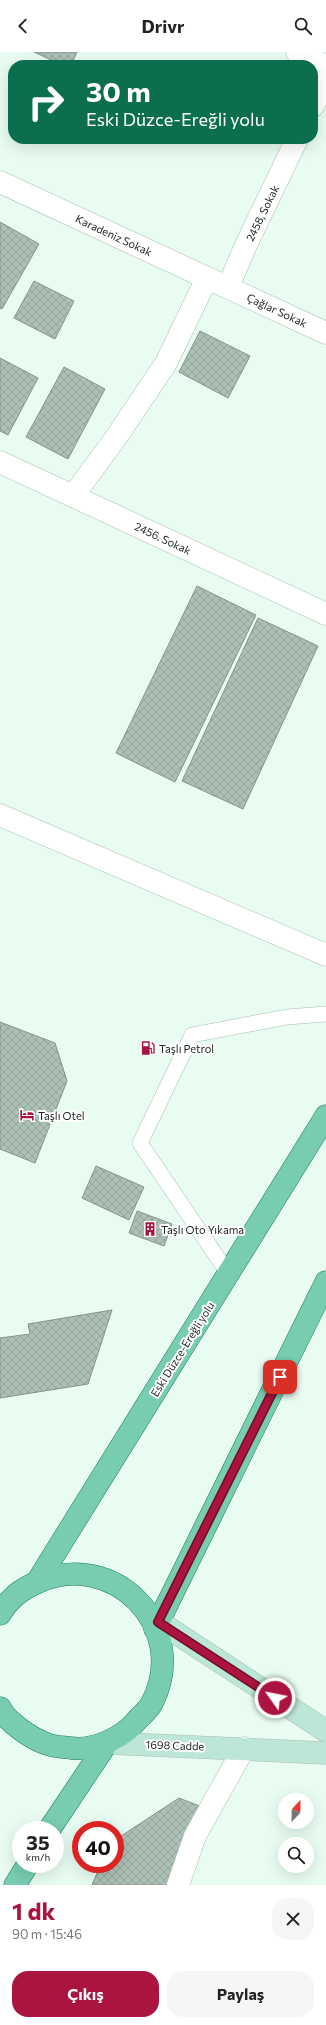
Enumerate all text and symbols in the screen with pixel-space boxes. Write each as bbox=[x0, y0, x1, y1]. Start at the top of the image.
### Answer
icon: back bbox=[12, 15, 34, 37]
text: Drivr bbox=[142, 15, 184, 37]
icon: search bbox=[292, 15, 314, 37]
text: 30 m bbox=[86, 74, 151, 108]
icon: right bbox=[20, 76, 72, 128]
text: Eski Düzce-Ereğli yolu bbox=[86, 108, 265, 130]
street label: 2458, Sokak bbox=[243, 183, 281, 243]
street label: Karadeniz Sokak bbox=[74, 212, 154, 258]
street label: Çağlar Sokak bbox=[245, 290, 309, 330]
street label: 2456. Sokak bbox=[133, 519, 193, 557]
fuel station icon: Taşlı Petrol bbox=[140, 1040, 156, 1056]
place label: Taşlı Petrol bbox=[159, 1042, 214, 1055]
hotel icon: Taşlı Otel bbox=[19, 1107, 35, 1123]
place label: Taşlı Otel bbox=[38, 1109, 85, 1122]
building icon: Taşlı Oto Yıkama bbox=[142, 1221, 158, 1237]
place label: Taşlı Oto Yıkama bbox=[161, 1223, 244, 1236]
street label: Eski Düzce-Ereğli yolu bbox=[148, 1299, 216, 1399]
pin bbox=[263, 1360, 297, 1394]
icon: arrive bbox=[269, 1366, 291, 1388]
position arrow bbox=[254, 1677, 296, 1719]
street label: 1698 Cadde bbox=[146, 1737, 205, 1753]
north arrow bbox=[278, 1793, 314, 1829]
map controls bbox=[278, 1793, 314, 1873]
speed limit sign: 40 bbox=[72, 1821, 124, 1873]
text: 35 bbox=[26, 1830, 50, 1854]
button: search bbox=[278, 1837, 314, 1873]
text: km/h bbox=[26, 1851, 50, 1863]
text: 1 dk bbox=[12, 1896, 55, 1925]
button: close bbox=[272, 1898, 314, 1940]
text: 90 m · 15:46 bbox=[12, 1926, 82, 1942]
button: Çıkış bbox=[12, 1971, 159, 2017]
button: Paylaş bbox=[167, 1971, 314, 2017]

